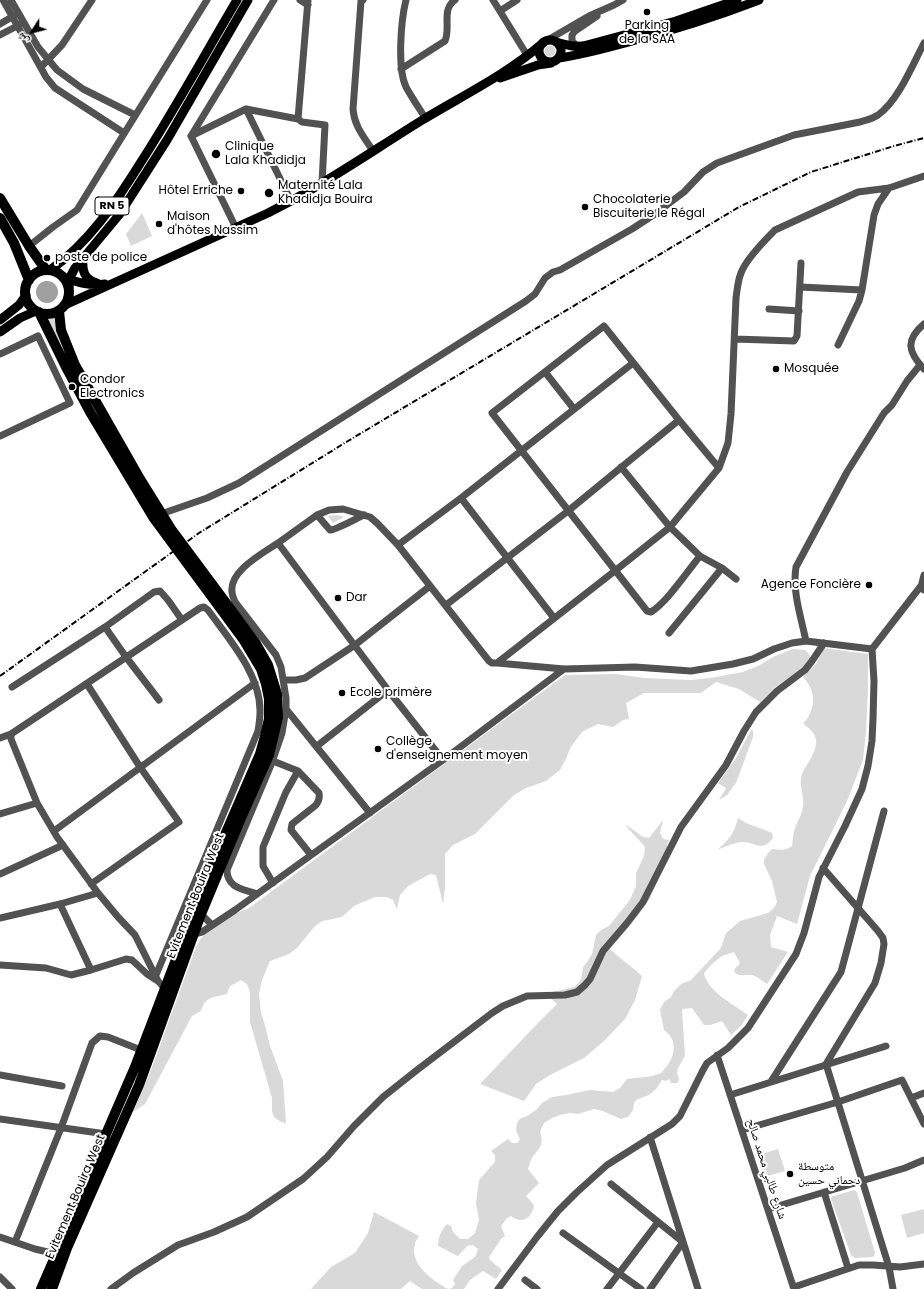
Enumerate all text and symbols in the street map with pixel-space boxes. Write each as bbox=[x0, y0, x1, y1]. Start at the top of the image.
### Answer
marker: Parking de la SAA bbox=[642, 7, 652, 17]
north arrow bbox=[12, 12, 52, 52]
place label: Parking de la SAA bbox=[619, 19, 675, 47]
text: ش bbox=[12, 30, 32, 48]
place label: Clinique Lala Khadidja bbox=[225, 140, 306, 168]
marker: Clinique Lala Khadidja bbox=[210, 148, 222, 160]
place label: Maternité Lala Khadidja Bouira bbox=[278, 179, 373, 207]
place label: Hôtel Erriche bbox=[159, 184, 233, 198]
marker: Hôtel Erriche bbox=[236, 186, 246, 196]
marker: Maternité Lala Khadidja Bouira bbox=[263, 187, 275, 199]
place label: Chocolaterie Biscuiterie le Régal bbox=[593, 193, 705, 221]
road number: RN 5 bbox=[95, 197, 129, 215]
marker: Chocolaterie Biscuiterie le Régal bbox=[580, 202, 590, 212]
place label: Maison d'hôtes Nassim bbox=[167, 210, 258, 238]
marker: Maison d'hôtes Nassim bbox=[154, 219, 164, 229]
place label: poste de police bbox=[55, 251, 147, 265]
marker: poste de police bbox=[42, 253, 52, 263]
place label: Mosquée bbox=[784, 362, 839, 376]
marker: Mosquée bbox=[771, 364, 781, 374]
place label: Condor Electronics bbox=[80, 373, 145, 401]
marker: Condor Electronics bbox=[67, 382, 77, 392]
place label: Agence Foncière bbox=[761, 578, 861, 592]
marker: Agence Foncière bbox=[864, 580, 874, 590]
place label: Dar bbox=[346, 591, 367, 605]
marker: Dar bbox=[333, 593, 343, 603]
place label: Ecole primère bbox=[350, 686, 432, 700]
marker: Ecole primère bbox=[337, 688, 347, 698]
place label: Collège d'enseignement moyen bbox=[386, 735, 528, 763]
marker: Collège d'enseignement moyen bbox=[373, 744, 383, 754]
street label: Evitement Bouira West bbox=[164, 831, 228, 961]
street label: شارع طالبي محمد صالح bbox=[743, 1117, 789, 1221]
street label: Evitement Bouira West bbox=[43, 1133, 109, 1261]
place label: متوسطة دحماني حسين bbox=[798, 1160, 860, 1188]
marker: متوسطة دحماني حسين bbox=[785, 1169, 795, 1179]

